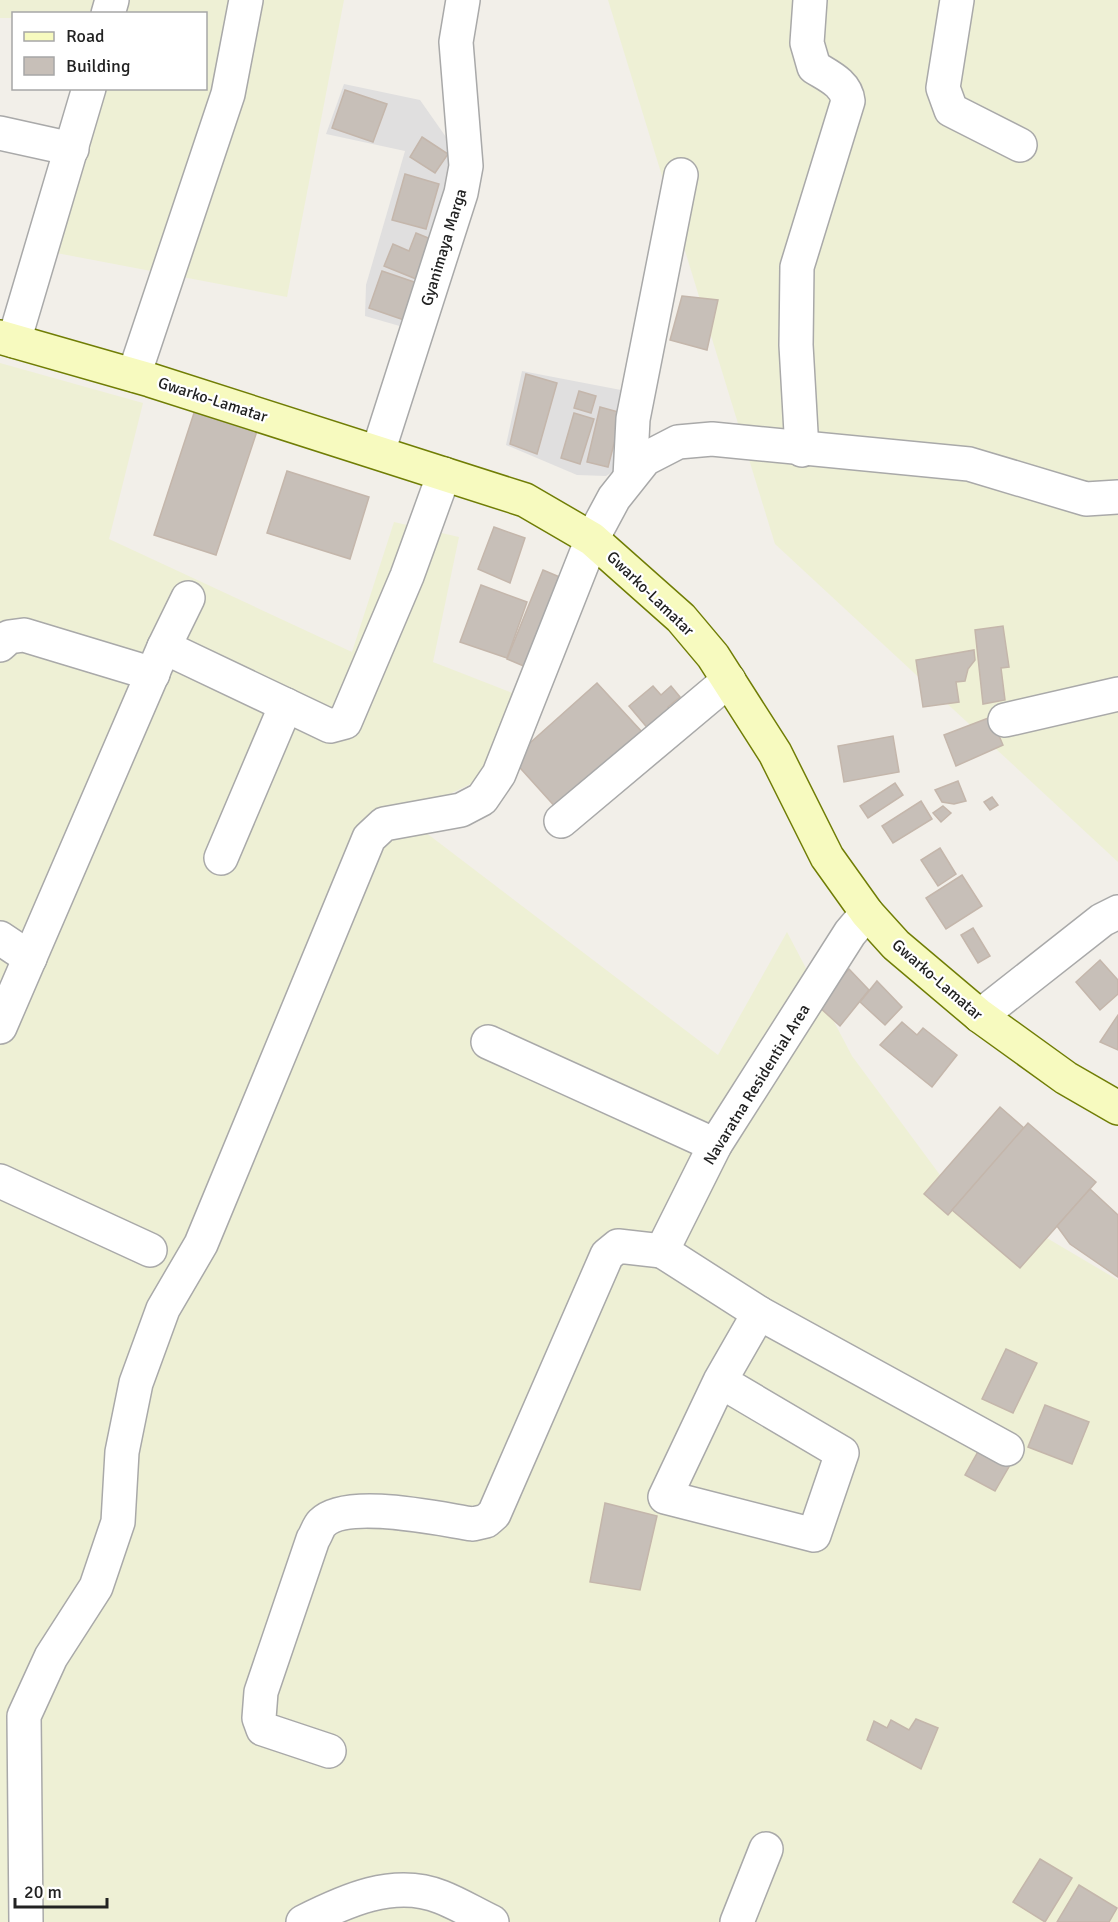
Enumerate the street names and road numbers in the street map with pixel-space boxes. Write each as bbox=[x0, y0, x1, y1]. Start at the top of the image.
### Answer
street label: Gyanimaya Marga bbox=[417, 186, 471, 308]
street label: Gwarko-Lamatar bbox=[155, 373, 270, 427]
street label: Gwarko-Lamatar bbox=[602, 547, 698, 641]
street label: Gwarko-Lamatar bbox=[888, 935, 987, 1025]
street label: Navaratna Residential Area bbox=[699, 1001, 815, 1169]

